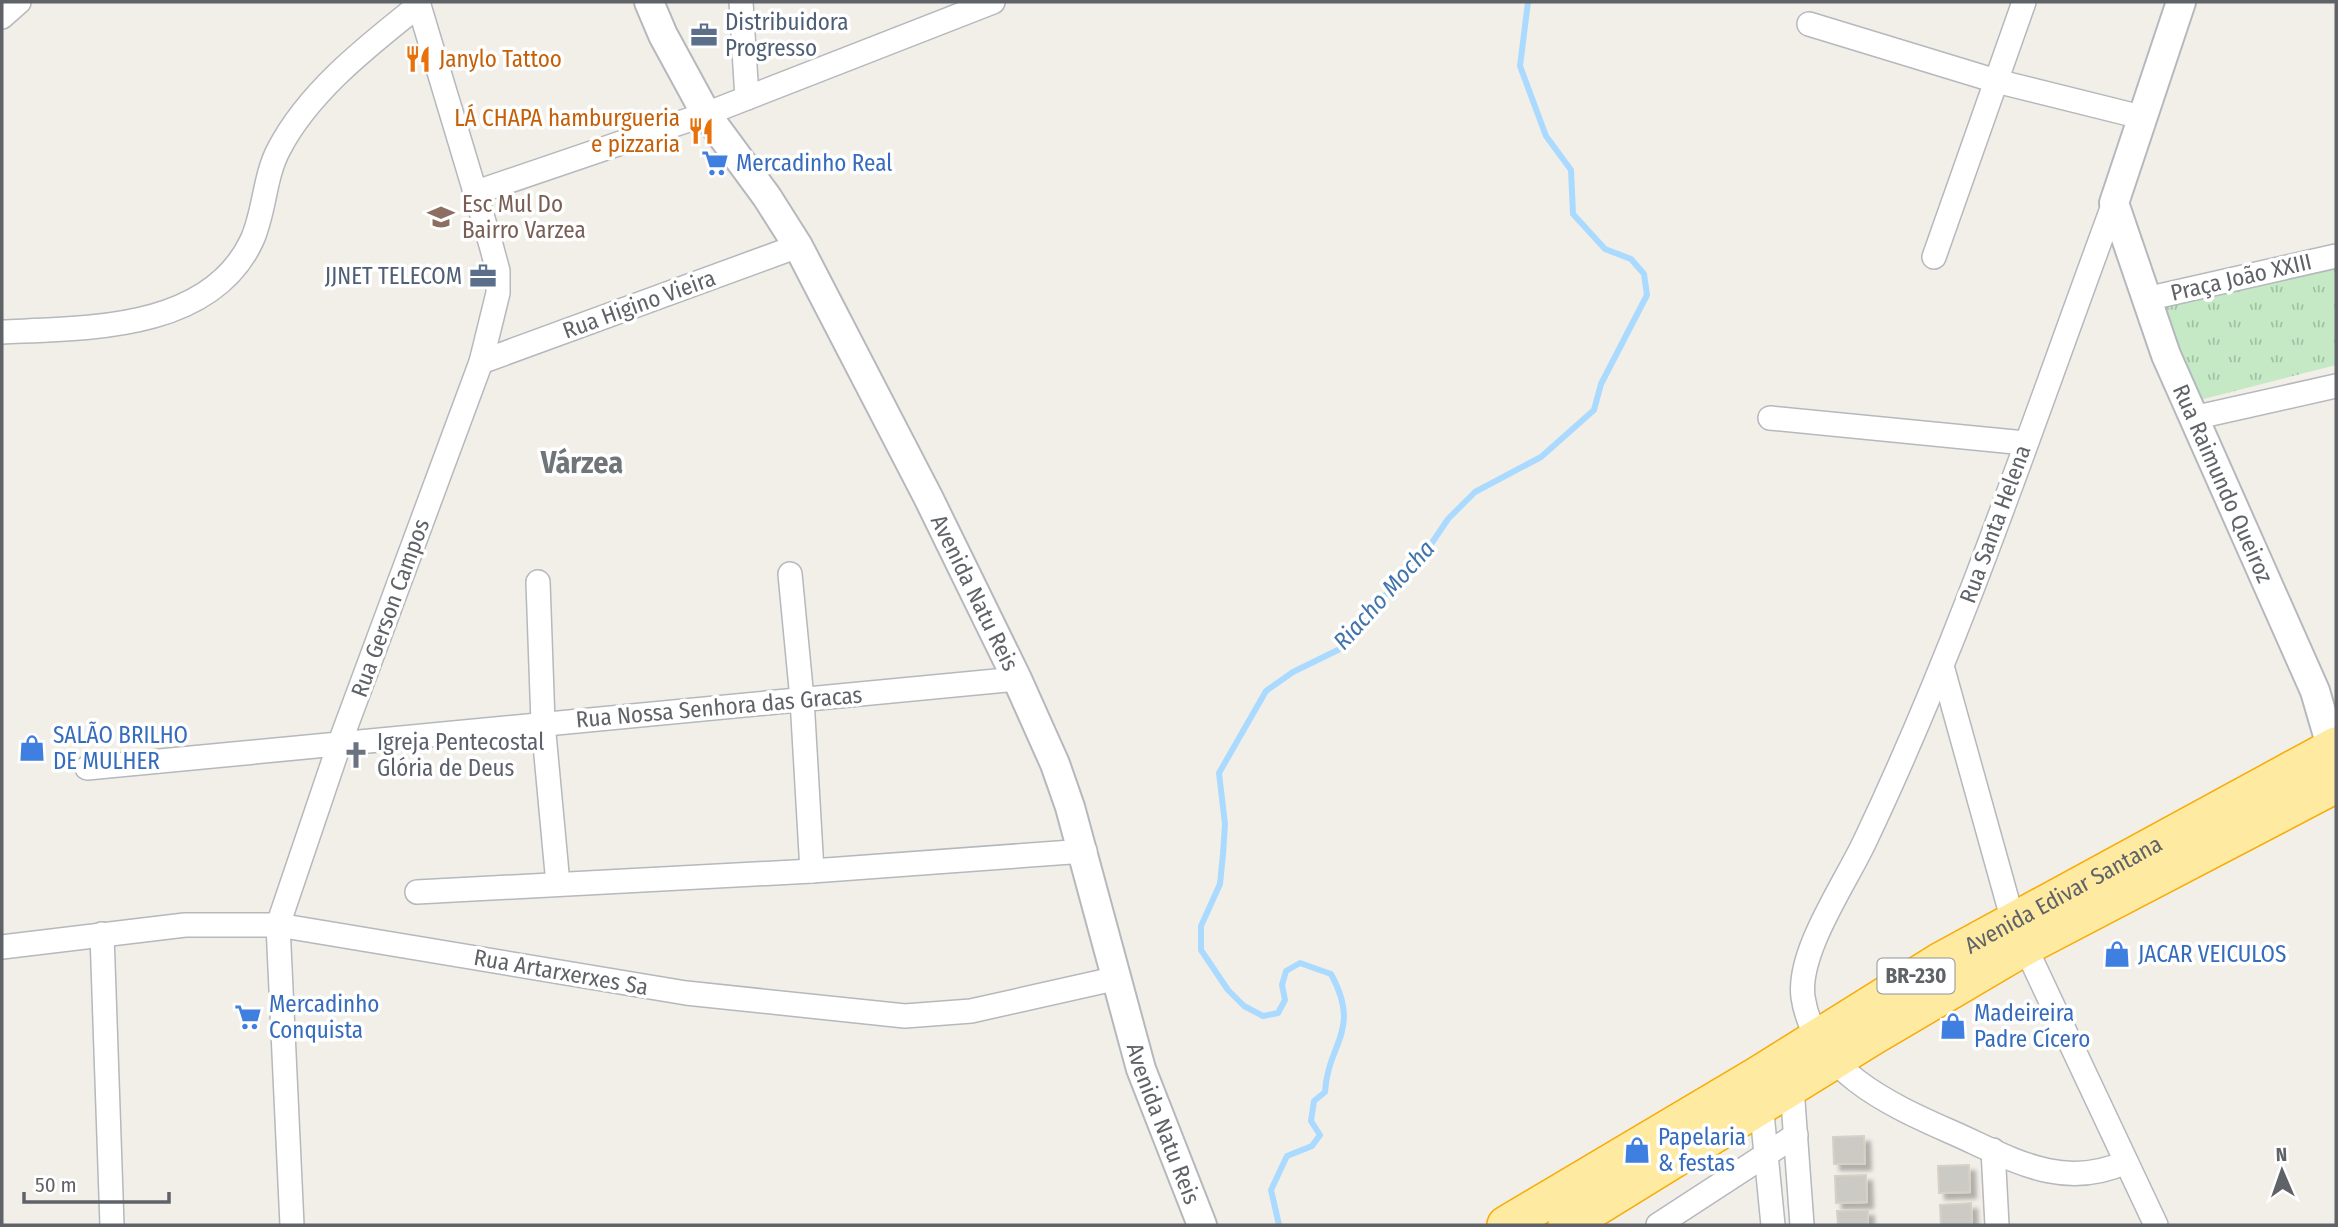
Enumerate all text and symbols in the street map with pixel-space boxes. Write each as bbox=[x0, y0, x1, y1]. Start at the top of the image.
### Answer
place label: Distribuidora Progresso bbox=[725, 8, 848, 62]
office icon: Distribuidora Progresso bbox=[689, 20, 719, 50]
restaurant icon: Janylo Tattoo bbox=[403, 44, 433, 74]
place label: Janylo Tattoo bbox=[439, 45, 562, 73]
place label: LÁ CHAPA hamburgueria e pizzaria bbox=[454, 103, 680, 158]
restaurant icon: LÁ CHAPA hamburgueria e pizzaria bbox=[686, 116, 716, 146]
supermarket icon: Mercadinho Real bbox=[700, 148, 730, 178]
place label: Mercadinho Real bbox=[736, 149, 892, 177]
place label: Esc Mul Do Bairro Varzea bbox=[462, 190, 586, 244]
school or university icon: Esc Mul Do Bairro Varzea bbox=[426, 202, 456, 232]
street label: Praça João XXIII bbox=[2168, 247, 2314, 307]
office icon: JJNET TELECOM bbox=[468, 261, 498, 291]
place label: JJNET TELECOM bbox=[325, 262, 462, 290]
street label: Rua Higino Vieira bbox=[559, 263, 719, 345]
street label: Rua Raimundo Queiroz bbox=[2167, 380, 2279, 587]
street label: Rua Santa Helena bbox=[1953, 441, 2037, 607]
district label: Várzea bbox=[540, 445, 623, 481]
street label: Avenida Natu Reis bbox=[925, 510, 1025, 675]
street label: Rua Gerson Campos bbox=[345, 515, 435, 701]
water label: Riacho Mocha bbox=[1328, 535, 1440, 655]
street label: Rua Nossa Senhora das Gracas bbox=[575, 681, 863, 733]
place label: SALÃO BRILHO DE MULHER bbox=[53, 721, 188, 775]
place label: Igreja Pentecostal Glória de Deus bbox=[377, 728, 544, 782]
shop icon: SALÃO BRILHO DE MULHER bbox=[17, 733, 47, 763]
church icon: Igreja Pentecostal Glória de Deus bbox=[341, 740, 371, 770]
street label: Avenida Edivar Santana bbox=[1960, 829, 2167, 960]
shop icon: JACAR VEICULOS bbox=[2102, 939, 2132, 969]
place label: JACAR VEICULOS bbox=[2138, 940, 2286, 968]
street label: Rua Artarxerxes Sa bbox=[472, 943, 650, 1001]
road number: BR-230 bbox=[1878, 958, 1954, 993]
place label: Mercadinho Conquista bbox=[269, 990, 379, 1044]
place label: Madeireira Padre Cícero bbox=[1974, 999, 2090, 1053]
supermarket icon: Mercadinho Conquista bbox=[233, 1002, 263, 1032]
shop icon: Madeireira Padre Cícero bbox=[1938, 1011, 1968, 1041]
street label: Avenida Natu Reis bbox=[1121, 1040, 1206, 1208]
place label: Papelaria & festas bbox=[1658, 1123, 1746, 1177]
shop icon: Papelaria & festas bbox=[1622, 1135, 1652, 1165]
north arrow bbox=[2247, 1136, 2317, 1206]
text: N bbox=[2275, 1143, 2288, 1166]
scale bar bbox=[24, 1160, 170, 1204]
text: 50 m bbox=[35, 1172, 77, 1198]

